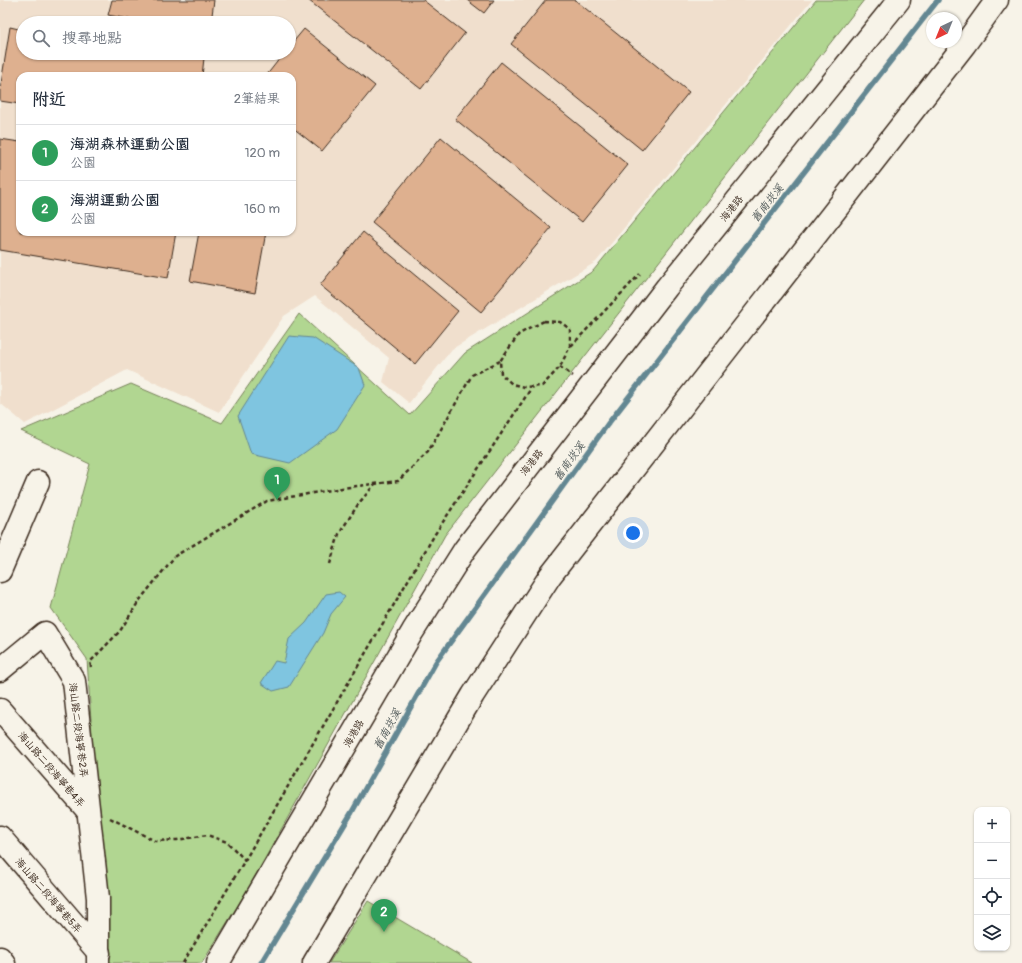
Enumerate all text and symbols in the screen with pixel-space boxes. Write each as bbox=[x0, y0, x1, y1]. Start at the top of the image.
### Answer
north arrow bbox=[926, 12, 962, 48]
search box bbox=[16, 16, 296, 60]
icon: search bbox=[30, 27, 52, 49]
text: 搜尋地點 bbox=[62, 29, 122, 48]
text: 附近 bbox=[32, 89, 66, 110]
text: 2筆結果 bbox=[234, 91, 280, 107]
text: 海湖森林運動公園 bbox=[70, 135, 190, 154]
text: 1 bbox=[42, 145, 48, 161]
text: 120 m bbox=[244, 145, 280, 161]
text: 公園 bbox=[70, 155, 96, 171]
water label: 舊南崁溪 bbox=[749, 181, 787, 225]
text: 海湖運動公園 bbox=[70, 191, 160, 210]
street label: 海港路 bbox=[718, 193, 746, 224]
text: 2 bbox=[41, 201, 49, 217]
text: 160 m bbox=[244, 201, 280, 217]
text: 公園 bbox=[70, 211, 96, 227]
water label: 舊南崁溪 bbox=[551, 439, 588, 483]
street label: 海港路 bbox=[518, 447, 546, 478]
pin: 1 bbox=[264, 467, 290, 500]
your location bbox=[623, 523, 643, 543]
street label: 海山路二段海寧巷2弄 bbox=[66, 682, 90, 778]
water label: 舊南崁溪 bbox=[371, 706, 404, 752]
street label: 海港路 bbox=[341, 718, 367, 749]
street label: 海山路二段海寧巷4弄 bbox=[15, 730, 87, 810]
map controls bbox=[974, 807, 1010, 951]
button: + bbox=[974, 807, 1010, 843]
button: − bbox=[974, 843, 1010, 879]
street label: 海山路二段海寧巷5弄 bbox=[12, 856, 84, 936]
button: locate bbox=[974, 879, 1010, 915]
pin: 2 bbox=[371, 899, 397, 932]
button: layers bbox=[974, 915, 1010, 951]

